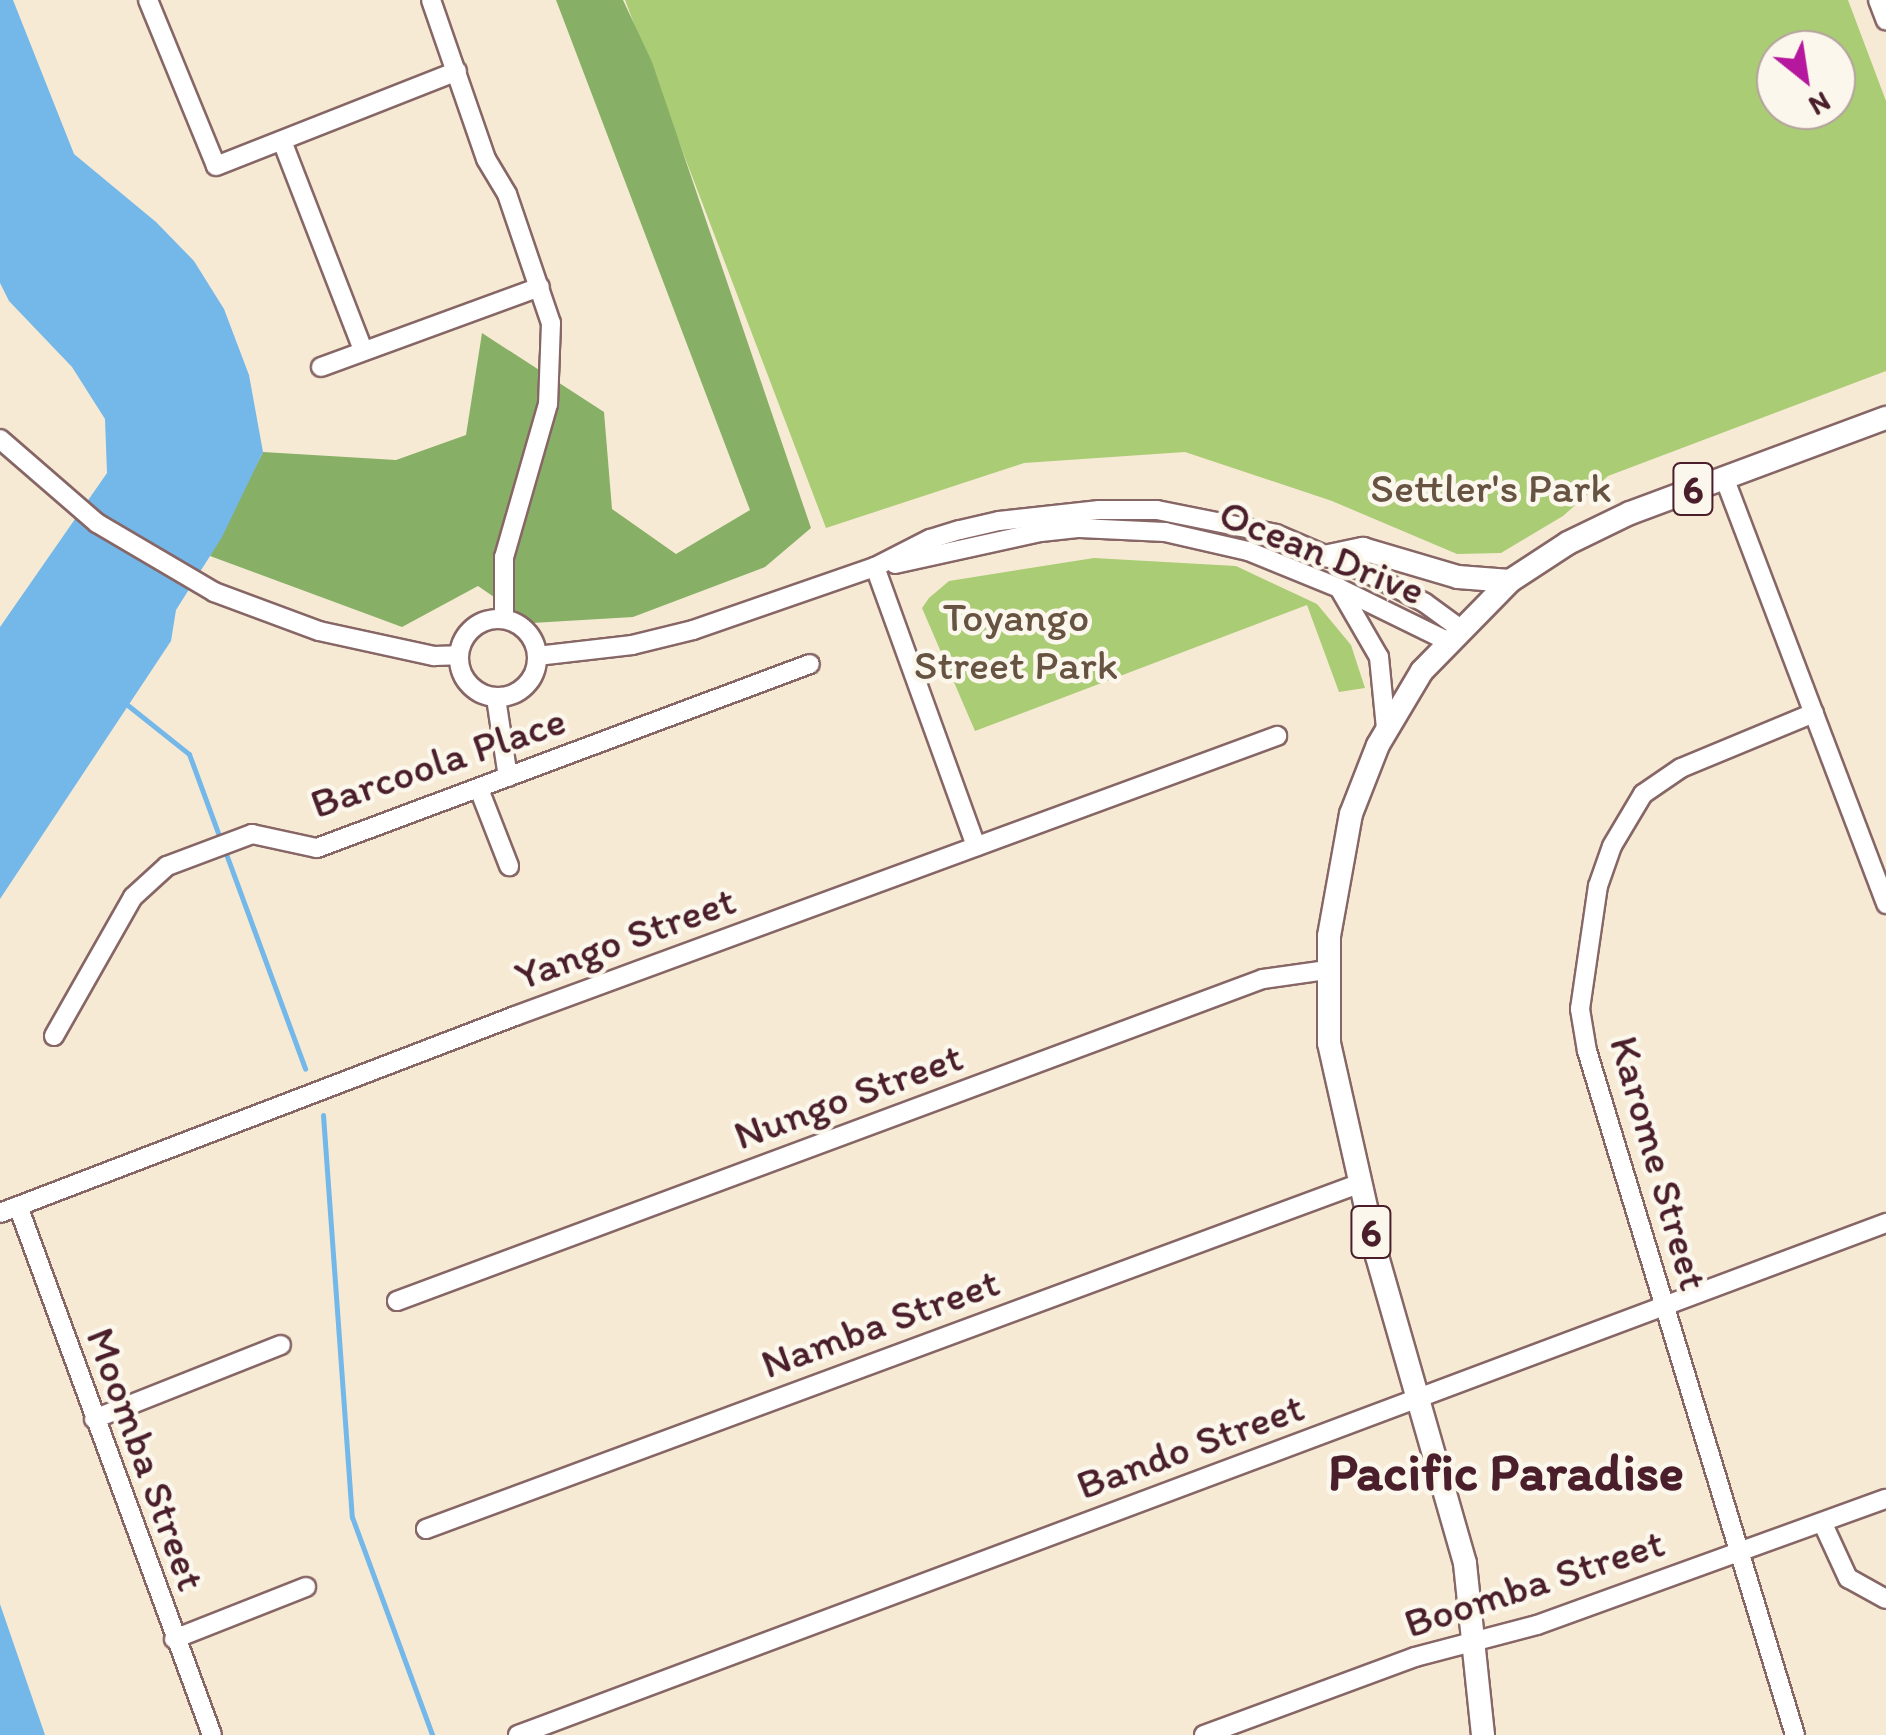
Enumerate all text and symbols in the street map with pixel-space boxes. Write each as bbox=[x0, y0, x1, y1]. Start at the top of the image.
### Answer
north arrow bbox=[1756, 30, 1856, 130]
text: N bbox=[1803, 85, 1837, 124]
road number: 6 bbox=[1670, 454, 1716, 524]
park label: Settler's Park bbox=[1371, 463, 1611, 513]
street label: Ocean Drive bbox=[1212, 488, 1432, 616]
park label: Toyango Street Park bbox=[914, 592, 1118, 690]
street label: Barcoola Place bbox=[303, 695, 573, 829]
street label: Yango Street bbox=[508, 875, 742, 1001]
street label: Karome Street bbox=[1599, 1030, 1719, 1296]
street label: Nungo Street bbox=[727, 1032, 969, 1160]
road number: 6 bbox=[1348, 1197, 1394, 1267]
street label: Namba Street bbox=[755, 1257, 1005, 1389]
street label: Moomba Street bbox=[75, 1321, 217, 1597]
street label: Bando Street bbox=[1070, 1382, 1310, 1510]
district label: Pacific Paradise bbox=[1330, 1442, 1682, 1504]
street label: Boomba Street bbox=[1398, 1517, 1670, 1649]

